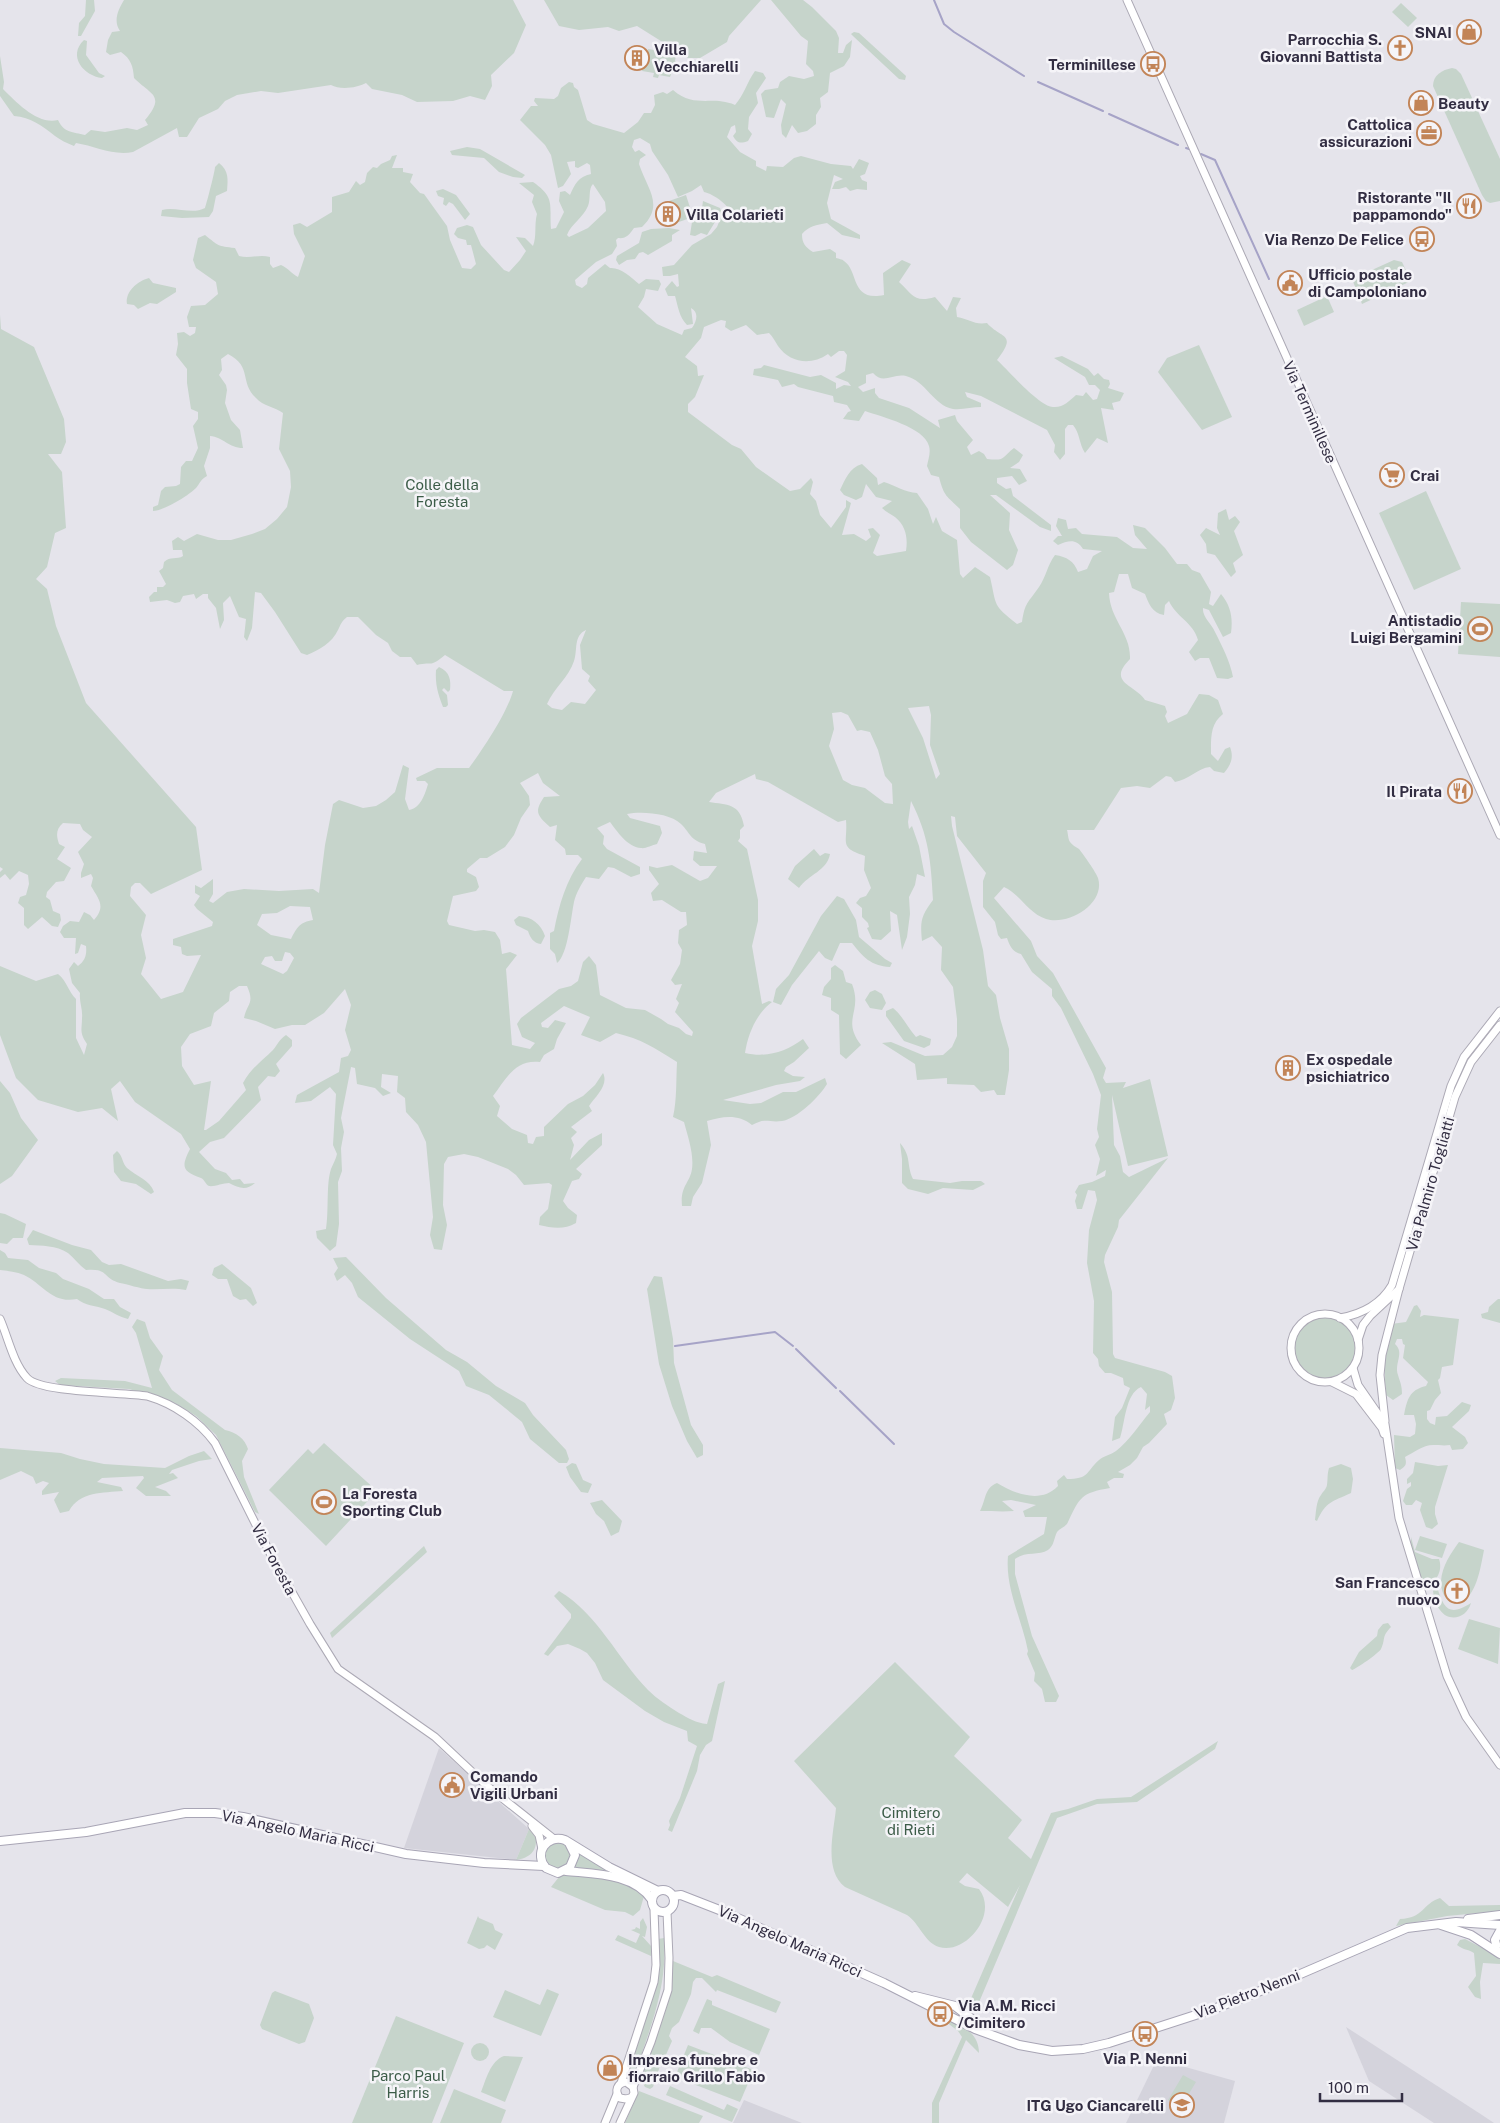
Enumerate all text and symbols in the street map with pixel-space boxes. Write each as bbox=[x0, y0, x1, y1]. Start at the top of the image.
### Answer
shop icon: SNAI bbox=[1456, 19, 1482, 45]
place label: SNAI bbox=[1414, 24, 1452, 41]
place label: Parrocchia S. Giovanni Battista bbox=[1260, 31, 1382, 65]
church icon: Parrocchia S. Giovanni Battista bbox=[1387, 35, 1413, 61]
place label: Villa Vecchiarelli bbox=[654, 41, 738, 75]
building icon: Villa Vecchiarelli bbox=[624, 45, 650, 71]
bus stop icon: Terminillese bbox=[1140, 51, 1166, 77]
place label: Terminillese bbox=[1048, 56, 1136, 73]
shop icon: Beauty bbox=[1408, 90, 1434, 116]
place label: Beauty bbox=[1438, 95, 1490, 112]
place label: Cattolica assicurazioni bbox=[1319, 116, 1412, 150]
office icon: Cattolica assicurazioni bbox=[1416, 120, 1442, 146]
place label: Ristorante "Il pappamondo" bbox=[1353, 189, 1452, 223]
restaurant icon: Ristorante "Il pappamondo" bbox=[1456, 193, 1482, 219]
building icon: Villa Colarieti bbox=[655, 201, 681, 227]
place label: Villa Colarieti bbox=[686, 206, 784, 223]
bus stop icon: Via Renzo De Felice bbox=[1409, 226, 1435, 252]
place label: Via Renzo De Felice bbox=[1265, 231, 1404, 248]
place label: Ufficio postale di Campoloniano bbox=[1308, 266, 1427, 300]
public building icon: Ufficio postale di Campoloniano bbox=[1277, 270, 1303, 296]
street label: Via Terminillese bbox=[1280, 358, 1340, 466]
supermarket icon: Crai bbox=[1379, 462, 1405, 488]
place label: Crai bbox=[1410, 467, 1439, 484]
park label: Colle della Foresta bbox=[405, 476, 479, 510]
place label: Antistadio Luigi Bergamini bbox=[1350, 612, 1462, 646]
sports icon: Antistadio Luigi Bergamini bbox=[1467, 616, 1493, 642]
restaurant icon: Il Pirata bbox=[1447, 778, 1473, 804]
place label: Il Pirata bbox=[1386, 783, 1442, 800]
place label: Ex ospedale psichiatrico bbox=[1306, 1051, 1393, 1085]
building icon: Ex ospedale psichiatrico bbox=[1275, 1055, 1301, 1081]
street label: Via Palmiro Togliatti bbox=[1403, 1115, 1457, 1253]
place label: La Foresta Sporting Club bbox=[342, 1485, 442, 1519]
sports icon: La Foresta Sporting Club bbox=[311, 1489, 337, 1515]
street label: Via Foresta bbox=[248, 1520, 300, 1598]
place label: San Francesco nuovo bbox=[1335, 1574, 1440, 1608]
church icon: San Francesco nuovo bbox=[1444, 1578, 1470, 1604]
place label: Comando Vigili Urbani bbox=[470, 1768, 558, 1802]
public building icon: Comando Vigili Urbani bbox=[439, 1772, 465, 1798]
park label: Cimitero di Rieti bbox=[881, 1804, 941, 1838]
street label: Via Angelo Maria Ricci bbox=[220, 1807, 376, 1855]
street label: Via Angelo Maria Ricci bbox=[716, 1902, 864, 1980]
street label: Via Pietro Nenni bbox=[1192, 1966, 1302, 2022]
place label: Via A.M. Ricci /Cimitero bbox=[958, 1997, 1055, 2031]
bus stop icon: Via A.M. Ricci /Cimitero bbox=[927, 2001, 953, 2027]
bus stop icon: Via P. Nenni bbox=[1132, 2021, 1158, 2047]
place label: Via P. Nenni bbox=[1103, 2050, 1187, 2067]
place label: Impresa funebre e fiorraio Grillo Fabio bbox=[628, 2051, 766, 2085]
shop icon: Impresa funebre e fiorraio Grillo Fabio bbox=[597, 2055, 623, 2081]
park label: Parco Paul Harris bbox=[371, 2067, 445, 2101]
scale bar bbox=[1320, 2070, 1402, 2102]
text: 100 m bbox=[1328, 2079, 1369, 2096]
school or university icon: ITG Ugo Ciancarelli bbox=[1169, 2092, 1195, 2118]
place label: ITG Ugo Ciancarelli bbox=[1026, 2097, 1164, 2114]

